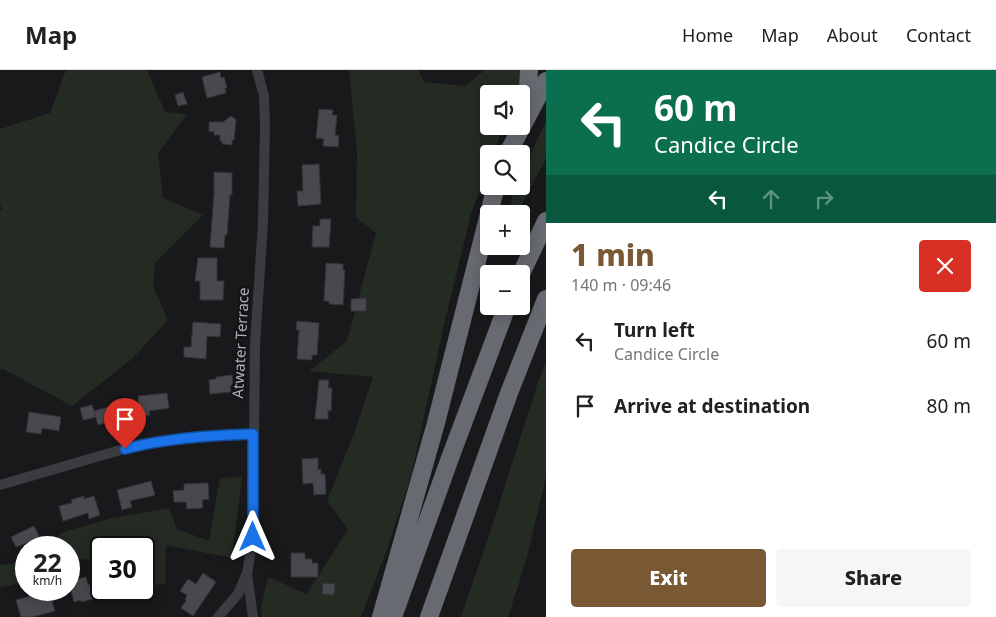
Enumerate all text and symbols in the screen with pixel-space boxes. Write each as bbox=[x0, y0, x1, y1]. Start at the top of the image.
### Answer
text: Map bbox=[25, 18, 77, 51]
text: Home bbox=[682, 23, 733, 47]
text: Map bbox=[761, 23, 799, 47]
text: About bbox=[827, 23, 878, 47]
text: Contact bbox=[906, 23, 971, 47]
text: 60 m bbox=[654, 84, 737, 131]
map controls bbox=[480, 85, 530, 315]
button: sound bbox=[480, 85, 530, 135]
icon: left bbox=[571, 90, 636, 155]
text: Candice Circle bbox=[654, 129, 799, 159]
button: search bbox=[480, 145, 530, 195]
icon: left bbox=[704, 185, 732, 213]
icon: ahead bbox=[757, 185, 785, 213]
icon: right bbox=[810, 185, 838, 213]
button: + bbox=[480, 205, 530, 255]
text: 1 min bbox=[571, 234, 655, 275]
button: close bbox=[919, 240, 971, 292]
button: − bbox=[480, 265, 530, 315]
text: 140 m · 09:46 bbox=[571, 274, 671, 296]
street label: Atwater Terrace bbox=[227, 287, 253, 399]
text: Turn left bbox=[614, 317, 695, 343]
icon: left bbox=[571, 327, 599, 355]
text: 60 m bbox=[927, 328, 971, 354]
text: Candice Circle bbox=[614, 343, 719, 365]
icon: arrive bbox=[571, 392, 599, 420]
text: Arrive at destination bbox=[614, 393, 810, 419]
text: 80 m bbox=[927, 393, 971, 419]
pin bbox=[104, 398, 146, 449]
icon: arrive bbox=[111, 405, 139, 433]
position arrow bbox=[226, 510, 278, 562]
speed limit sign: 30 bbox=[90, 536, 155, 601]
text: 22 bbox=[33, 545, 62, 579]
button: Exit bbox=[571, 549, 766, 607]
button: Share bbox=[776, 549, 971, 607]
text: km/h bbox=[33, 572, 62, 589]

